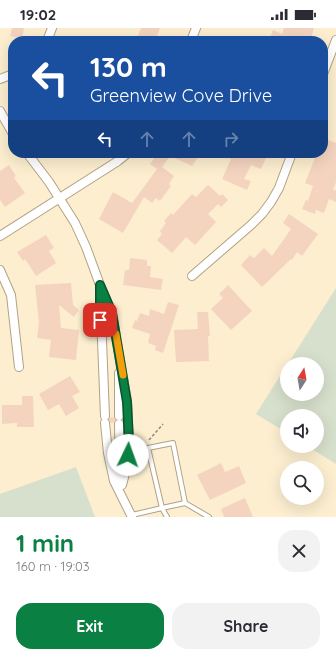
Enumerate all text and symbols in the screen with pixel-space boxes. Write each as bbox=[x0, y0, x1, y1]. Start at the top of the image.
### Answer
text: 19:02 bbox=[20, 5, 56, 24]
text: 130 m bbox=[90, 49, 167, 84]
icon: left bbox=[24, 52, 76, 104]
text: Greenview Cove Drive bbox=[90, 84, 272, 107]
icon: left bbox=[94, 128, 116, 150]
icon: ahead bbox=[136, 128, 158, 150]
icon: ahead bbox=[178, 128, 200, 150]
icon: right bbox=[220, 128, 242, 150]
pin bbox=[83, 303, 117, 337]
icon: arrive bbox=[89, 309, 111, 331]
north arrow bbox=[280, 357, 324, 401]
map controls bbox=[280, 357, 324, 505]
button: sound bbox=[280, 409, 324, 453]
position arrow bbox=[107, 434, 149, 476]
button: search bbox=[280, 461, 324, 505]
text: 1 min bbox=[16, 528, 74, 558]
button: close bbox=[278, 530, 320, 572]
text: 160 m · 19:03 bbox=[16, 558, 90, 574]
button: Exit bbox=[16, 603, 164, 649]
button: Share bbox=[172, 603, 320, 649]

